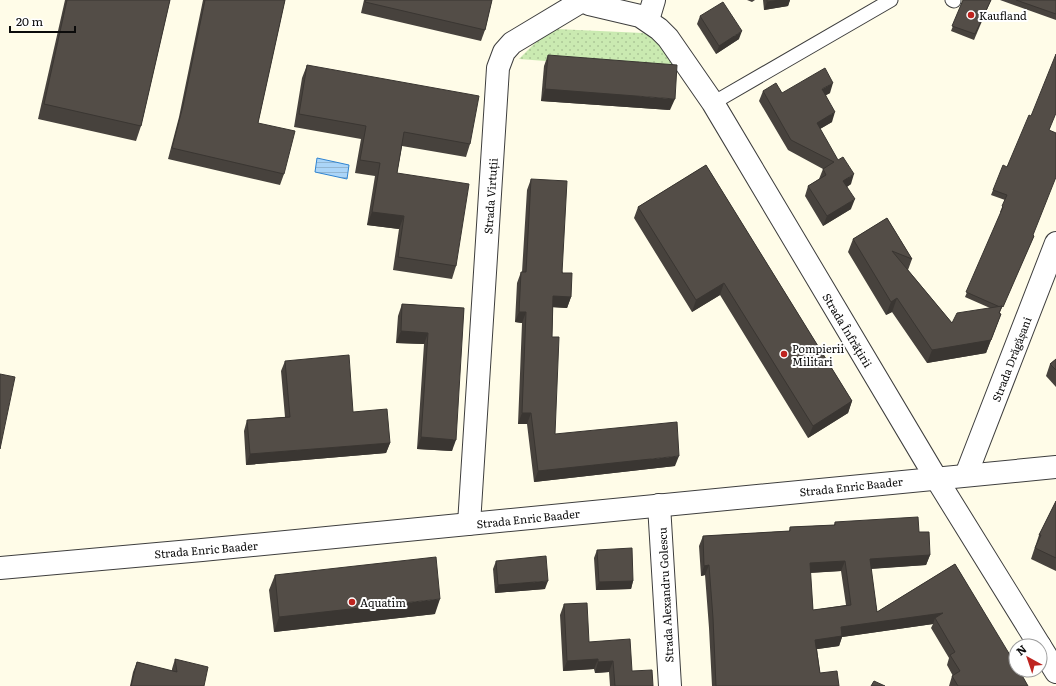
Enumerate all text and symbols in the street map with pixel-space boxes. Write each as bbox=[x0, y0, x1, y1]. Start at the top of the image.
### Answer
place label: Kaufland bbox=[979, 7, 1027, 23]
scale bar bbox=[10, 8, 75, 34]
marker: Kaufland bbox=[966, 10, 976, 20]
text: 20 m bbox=[16, 12, 43, 30]
street label: Strada Virtuții bbox=[479, 157, 501, 235]
street label: Strada Înfrățirii bbox=[819, 290, 877, 370]
street label: Strada Drăgășani bbox=[987, 314, 1035, 404]
place label: Pompierii Militari bbox=[792, 340, 844, 369]
marker: Pompierii Militari bbox=[779, 349, 789, 359]
street label: Strada Enric Baader bbox=[799, 473, 904, 499]
street label: Strada Enric Baader bbox=[476, 505, 581, 531]
street label: Strada Alexandru Golescu bbox=[653, 527, 677, 663]
street label: Strada Enric Baader bbox=[154, 536, 259, 561]
place label: Aquatim bbox=[360, 594, 406, 610]
marker: Aquatim bbox=[347, 597, 357, 607]
north arrow bbox=[1008, 638, 1048, 678]
text: N bbox=[1012, 640, 1030, 659]

